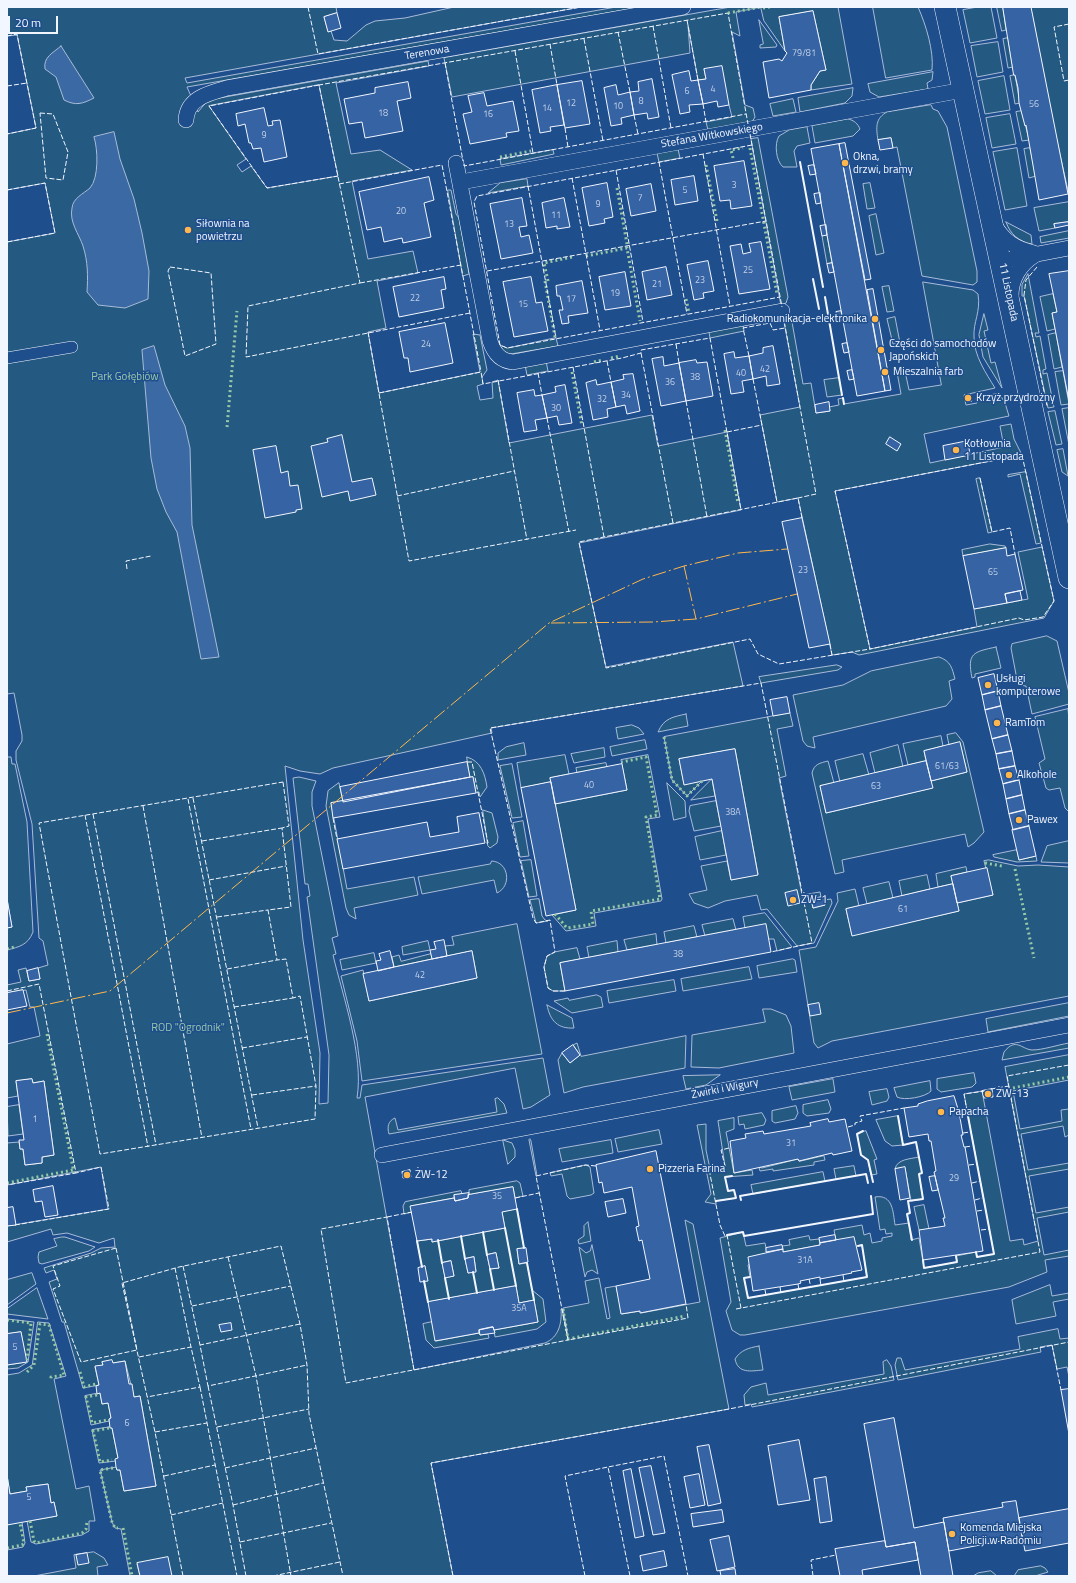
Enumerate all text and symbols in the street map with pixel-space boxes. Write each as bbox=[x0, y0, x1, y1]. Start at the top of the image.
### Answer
scale bar bbox=[10, 8, 60, 34]
text: 20 m bbox=[15, 13, 41, 32]
street label: Terenowa bbox=[404, 43, 450, 63]
house number: 79/81 bbox=[792, 49, 816, 59]
house number: 4 bbox=[710, 85, 716, 95]
house number: 6 bbox=[684, 87, 690, 97]
house number: 8 bbox=[638, 97, 644, 107]
house number: 12 bbox=[566, 99, 576, 109]
house number: 56 bbox=[1029, 100, 1039, 110]
house number: 10 bbox=[613, 102, 623, 112]
house number: 14 bbox=[542, 104, 552, 114]
house number: 18 bbox=[378, 109, 388, 119]
house number: 16 bbox=[483, 110, 493, 120]
street label: Stefana Witkowskiego bbox=[660, 121, 764, 151]
house number: 9 bbox=[261, 131, 267, 141]
place label: Okna, drzwi, bramy bbox=[853, 150, 913, 176]
marker: Okna, drzwi, bramy bbox=[840, 158, 850, 168]
house number: 3 bbox=[731, 181, 737, 191]
house number: 5 bbox=[682, 186, 688, 196]
house number: 7 bbox=[637, 194, 643, 204]
house number: 9 bbox=[595, 200, 601, 210]
house number: 20 bbox=[396, 207, 406, 217]
house number: 11 bbox=[551, 211, 561, 221]
place label: Siłownia na powietrzu bbox=[196, 217, 250, 243]
house number: 13 bbox=[504, 220, 514, 230]
marker: Siłownia na powietrzu bbox=[183, 225, 193, 235]
street label: 11 Listopada bbox=[995, 261, 1021, 323]
house number: 25 bbox=[743, 266, 753, 276]
house number: 23 bbox=[695, 276, 705, 286]
house number: 21 bbox=[652, 280, 662, 290]
house number: 19 bbox=[610, 289, 620, 299]
house number: 22 bbox=[410, 294, 420, 304]
house number: 17 bbox=[566, 295, 576, 305]
house number: 15 bbox=[518, 300, 528, 310]
place label: Radiokomunikacja-elektronika bbox=[727, 312, 867, 326]
marker: Radiokomunikacja-elektronika bbox=[870, 314, 880, 324]
place label: Części do samochodów Japońskich bbox=[889, 337, 996, 363]
house number: 24 bbox=[421, 340, 431, 350]
marker: Części do samochodów Japońskich bbox=[876, 345, 886, 355]
house number: 42 bbox=[760, 365, 770, 375]
place label: Mieszalnia farb bbox=[893, 365, 963, 379]
marker: Mieszalnia farb bbox=[880, 367, 890, 377]
house number: 40 bbox=[736, 369, 746, 379]
park label: Park Gołębiów bbox=[91, 370, 159, 384]
house number: 38 bbox=[690, 373, 700, 383]
house number: 36 bbox=[665, 378, 675, 388]
house number: 34 bbox=[621, 391, 631, 401]
place label: Krzyż przydrożny bbox=[976, 391, 1055, 405]
marker: Krzyż przydrożny bbox=[963, 393, 973, 403]
house number: 32 bbox=[597, 395, 607, 405]
house number: 30 bbox=[551, 404, 561, 414]
place label: Kotłownia 11 Listopada bbox=[964, 437, 1024, 463]
marker: Kotłownia 11 Listopada bbox=[951, 445, 961, 455]
house number: 23 bbox=[798, 566, 808, 576]
house number: 65 bbox=[988, 568, 998, 578]
place label: Usługi komputerowe bbox=[996, 672, 1061, 698]
marker: Usługi komputerowe bbox=[983, 680, 993, 690]
place label: RamTom bbox=[1005, 716, 1045, 730]
marker: RamTom bbox=[992, 718, 1002, 728]
house number: 61/63 bbox=[935, 762, 959, 772]
place label: Alkohole bbox=[1017, 768, 1057, 782]
marker: Alkohole bbox=[1004, 770, 1014, 780]
house number: 40 bbox=[584, 781, 594, 791]
house number: 63 bbox=[871, 782, 881, 792]
house number: 38A bbox=[725, 808, 741, 818]
place label: Pawex bbox=[1027, 813, 1058, 827]
marker: Pawex bbox=[1014, 815, 1024, 825]
place label: ŻW-1 bbox=[801, 893, 827, 907]
marker: ŻW-1 bbox=[788, 895, 798, 905]
house number: 61 bbox=[898, 905, 908, 915]
house number: 38 bbox=[673, 950, 683, 960]
house number: 42 bbox=[415, 971, 425, 981]
park label: ROD "Ogrodnik" bbox=[151, 1021, 225, 1035]
street label: Żwirki i Wigury bbox=[690, 1076, 760, 1102]
place label: ŻW-13 bbox=[996, 1087, 1029, 1101]
marker: ŻW-13 bbox=[983, 1089, 993, 1099]
place label: Papacha bbox=[949, 1105, 989, 1119]
marker: Papacha bbox=[936, 1107, 946, 1117]
house number: 1 bbox=[32, 1115, 38, 1125]
house number: 31 bbox=[786, 1139, 796, 1149]
place label: Pizzeria Farina bbox=[658, 1162, 725, 1176]
marker: Pizzeria Farina bbox=[645, 1164, 655, 1174]
place label: ŻW-12 bbox=[415, 1168, 448, 1182]
marker: ŻW-12 bbox=[402, 1170, 412, 1180]
house number: 29 bbox=[949, 1174, 959, 1184]
house number: 35 bbox=[492, 1192, 502, 1202]
house number: 31A bbox=[797, 1256, 813, 1266]
house number: 35A bbox=[511, 1304, 527, 1314]
house number: 5 bbox=[12, 1343, 18, 1353]
house number: 6 bbox=[124, 1419, 130, 1429]
house number: 5 bbox=[26, 1493, 32, 1503]
place label: Komenda Miejska Policji w Radomiu bbox=[960, 1521, 1042, 1547]
marker: Komenda Miejska Policji w Radomiu bbox=[947, 1529, 957, 1539]

